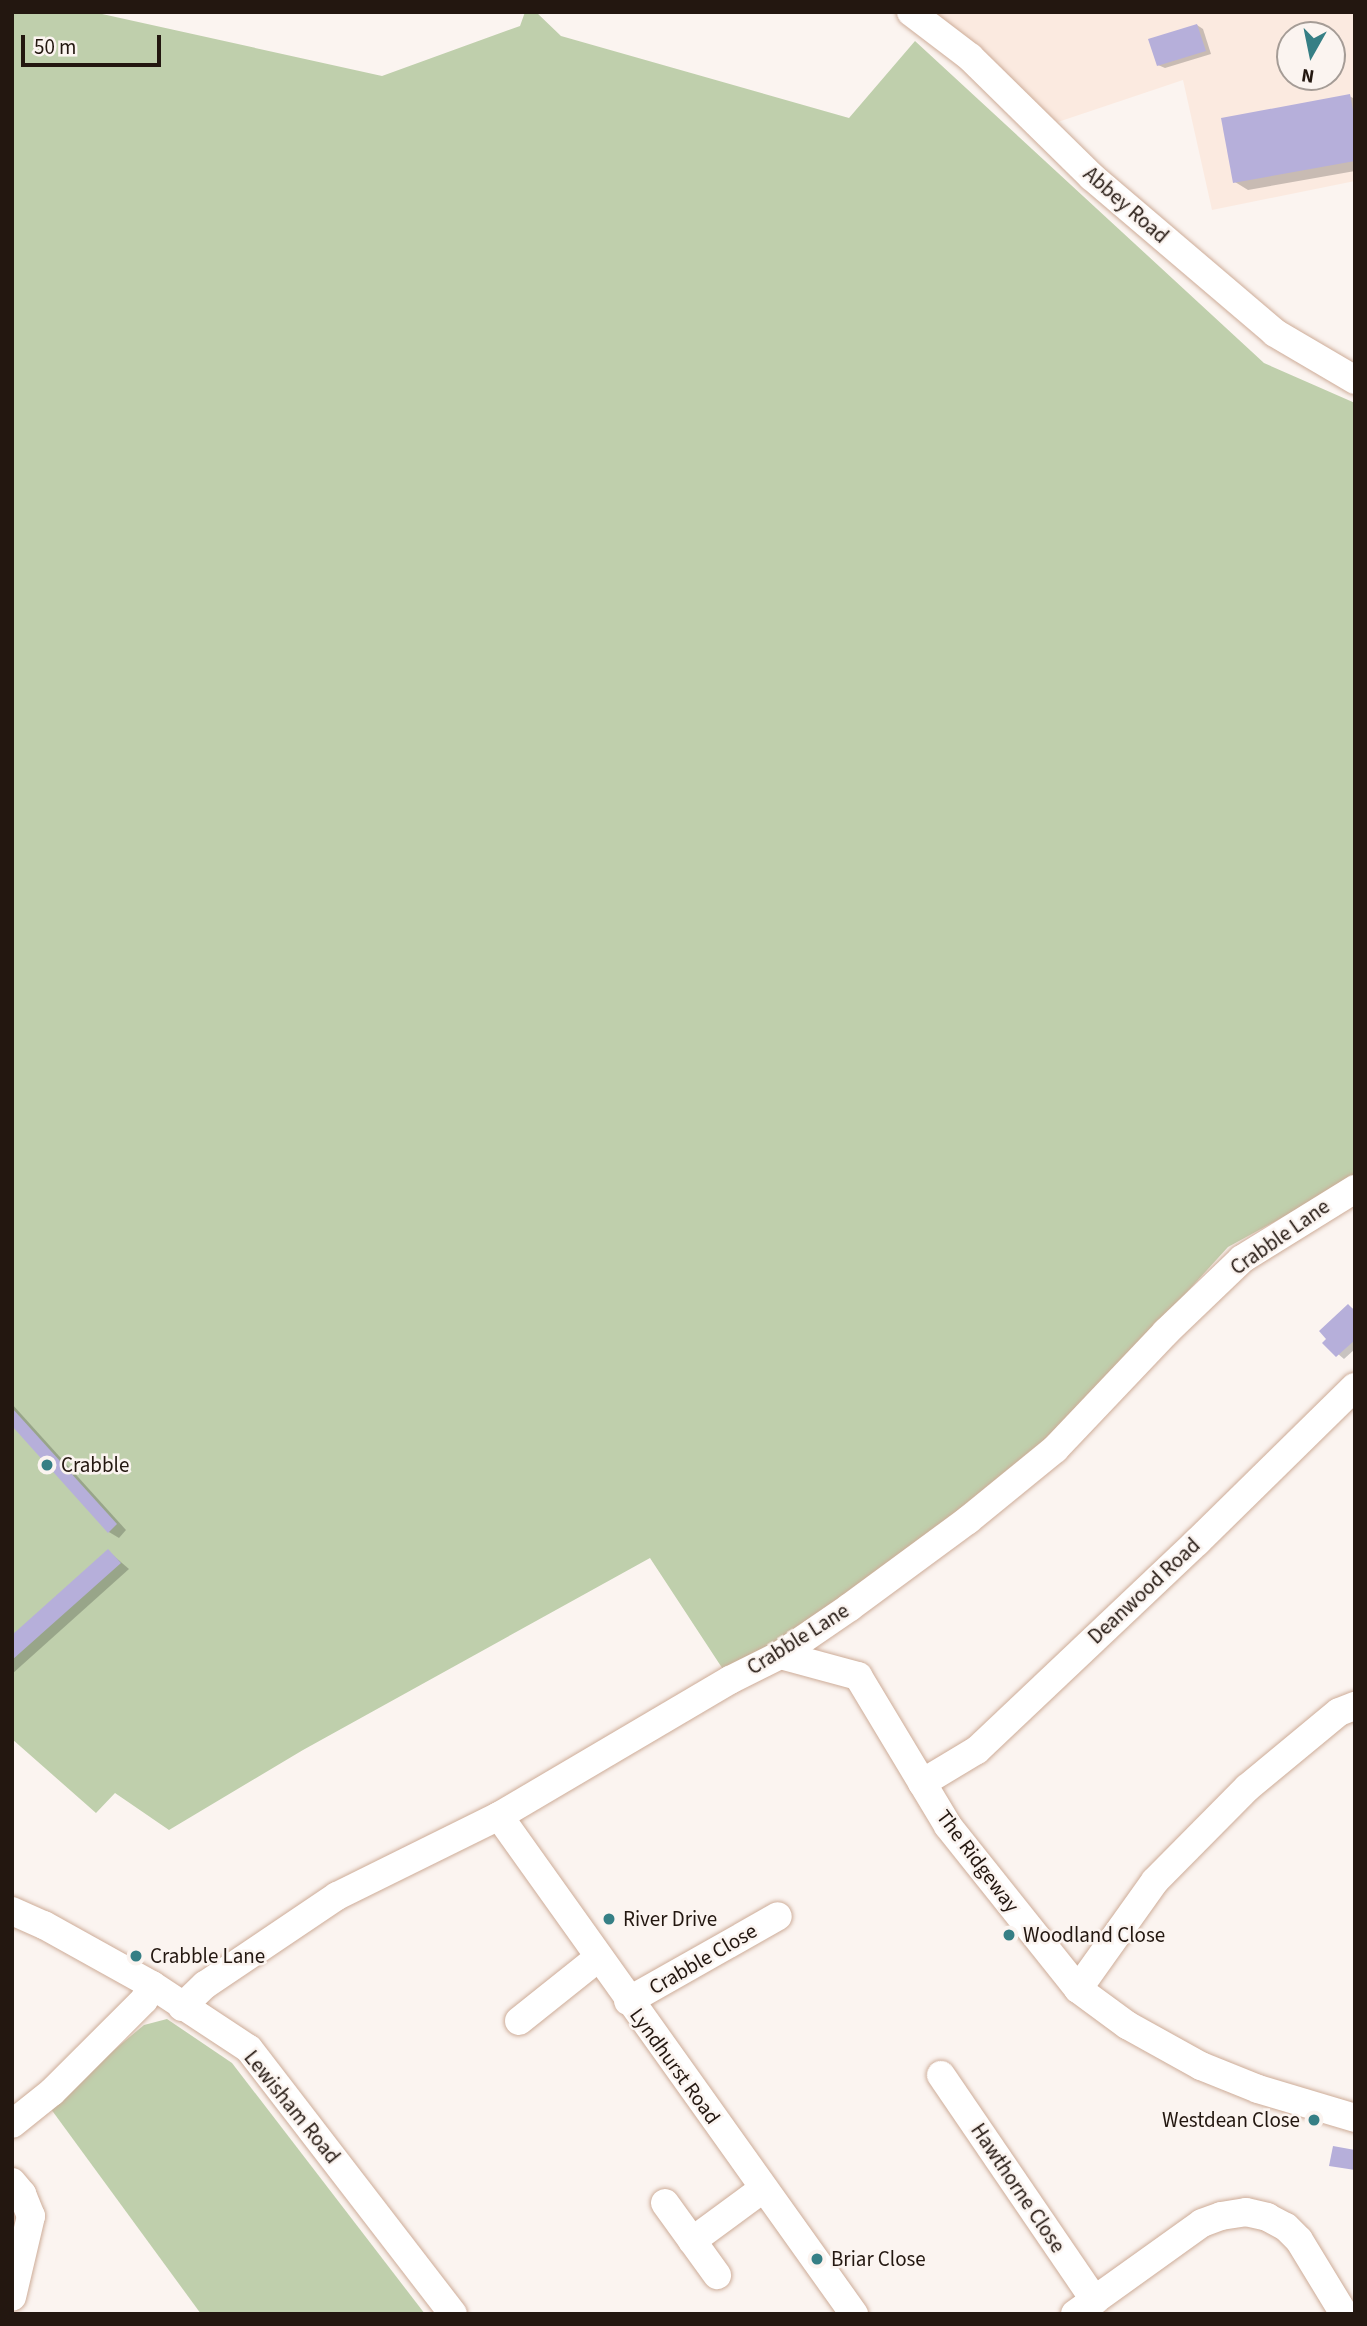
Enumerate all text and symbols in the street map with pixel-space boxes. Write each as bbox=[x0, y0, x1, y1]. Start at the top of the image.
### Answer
scale bar bbox=[24, 21, 164, 65]
north arrow bbox=[1276, 21, 1346, 91]
text: 50 m bbox=[34, 32, 76, 62]
text: N bbox=[1300, 61, 1316, 90]
street label: Abbey Road bbox=[1078, 161, 1174, 249]
street label: Crabble Lane bbox=[1226, 1194, 1334, 1280]
place label: Crabble bbox=[61, 1452, 129, 1478]
marker: Crabble bbox=[39, 1457, 55, 1473]
street label: Deanwood Road bbox=[1083, 1533, 1205, 1649]
street label: Crabble Lane bbox=[742, 1598, 854, 1680]
street label: The Ridgeway bbox=[931, 1805, 1025, 1917]
place label: River Drive bbox=[623, 1906, 717, 1932]
marker: River Drive bbox=[601, 1911, 617, 1927]
street label: Crabble Close bbox=[645, 1918, 761, 2000]
place label: Woodland Close bbox=[1023, 1922, 1165, 1948]
marker: Woodland Close bbox=[1001, 1927, 1017, 1943]
place label: Crabble Lane bbox=[150, 1943, 265, 1969]
marker: Crabble Lane bbox=[128, 1948, 144, 1964]
street label: Lyndhurst Road bbox=[624, 2003, 726, 2129]
street label: Lewisham Road bbox=[239, 2045, 345, 2169]
place label: Westdean Close bbox=[1162, 2107, 1300, 2133]
marker: Westdean Close bbox=[1306, 2112, 1322, 2128]
street label: Hawthorne Close bbox=[965, 2119, 1071, 2257]
place label: Briar Close bbox=[831, 2246, 926, 2272]
marker: Briar Close bbox=[809, 2251, 825, 2267]

